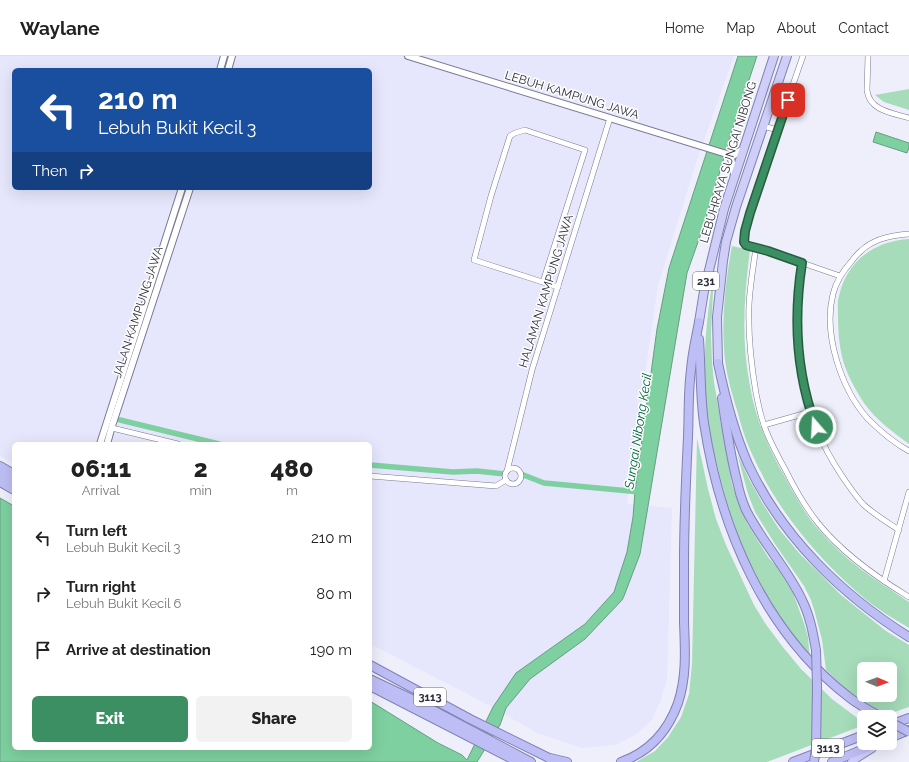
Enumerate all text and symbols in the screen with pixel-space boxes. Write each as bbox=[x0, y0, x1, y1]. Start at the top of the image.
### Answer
text: Waylane bbox=[20, 17, 100, 39]
text: Home bbox=[665, 20, 704, 36]
text: Map bbox=[726, 20, 755, 36]
text: About bbox=[777, 20, 816, 36]
text: Contact bbox=[838, 20, 889, 36]
street label: LEBUH KAMPUNG JAWA bbox=[503, 68, 641, 122]
street label: LEBUHRAYA SUNGAI NIBONG bbox=[697, 79, 759, 245]
text: 210 m bbox=[98, 83, 178, 116]
pin bbox=[771, 83, 805, 117]
icon: left bbox=[32, 84, 84, 136]
icon: arrive bbox=[777, 89, 799, 111]
text: Lebuh Bukit Kecil 3 bbox=[98, 117, 256, 138]
icon: right bbox=[75, 160, 97, 182]
text: Then bbox=[32, 162, 67, 180]
street label: HALAMAN KAMPUNG JAWA bbox=[516, 213, 576, 369]
street label: JALAN KAMPUNG JAWA bbox=[110, 244, 166, 380]
road number: 231 bbox=[693, 272, 719, 290]
water label: Sungai Nibong Kecil bbox=[621, 371, 655, 491]
position arrow bbox=[795, 406, 837, 448]
text: 06:11 bbox=[70, 454, 131, 483]
text: 2 bbox=[194, 454, 208, 483]
text: 480 bbox=[270, 454, 314, 483]
text: Arrival bbox=[82, 483, 120, 498]
text: min bbox=[190, 483, 212, 498]
text: m bbox=[286, 483, 298, 498]
text: Turn left bbox=[66, 522, 127, 540]
icon: left bbox=[32, 527, 54, 549]
text: 210 m bbox=[311, 529, 352, 547]
text: Lebuh Bukit Kecil 3 bbox=[66, 540, 180, 555]
text: Turn right bbox=[66, 578, 136, 596]
icon: right bbox=[32, 583, 54, 605]
text: 80 m bbox=[316, 585, 352, 603]
text: Lebuh Bukit Kecil 6 bbox=[66, 596, 181, 611]
icon: arrive bbox=[32, 639, 54, 661]
text: Arrive at destination bbox=[66, 641, 211, 659]
text: 190 m bbox=[310, 641, 352, 659]
north arrow bbox=[857, 662, 897, 702]
map controls bbox=[857, 662, 897, 750]
road number: 3113 bbox=[414, 688, 446, 706]
button: Exit bbox=[32, 696, 188, 742]
button: Share bbox=[196, 696, 352, 742]
button: layers bbox=[857, 710, 897, 750]
road number: 3113 bbox=[812, 739, 844, 757]

